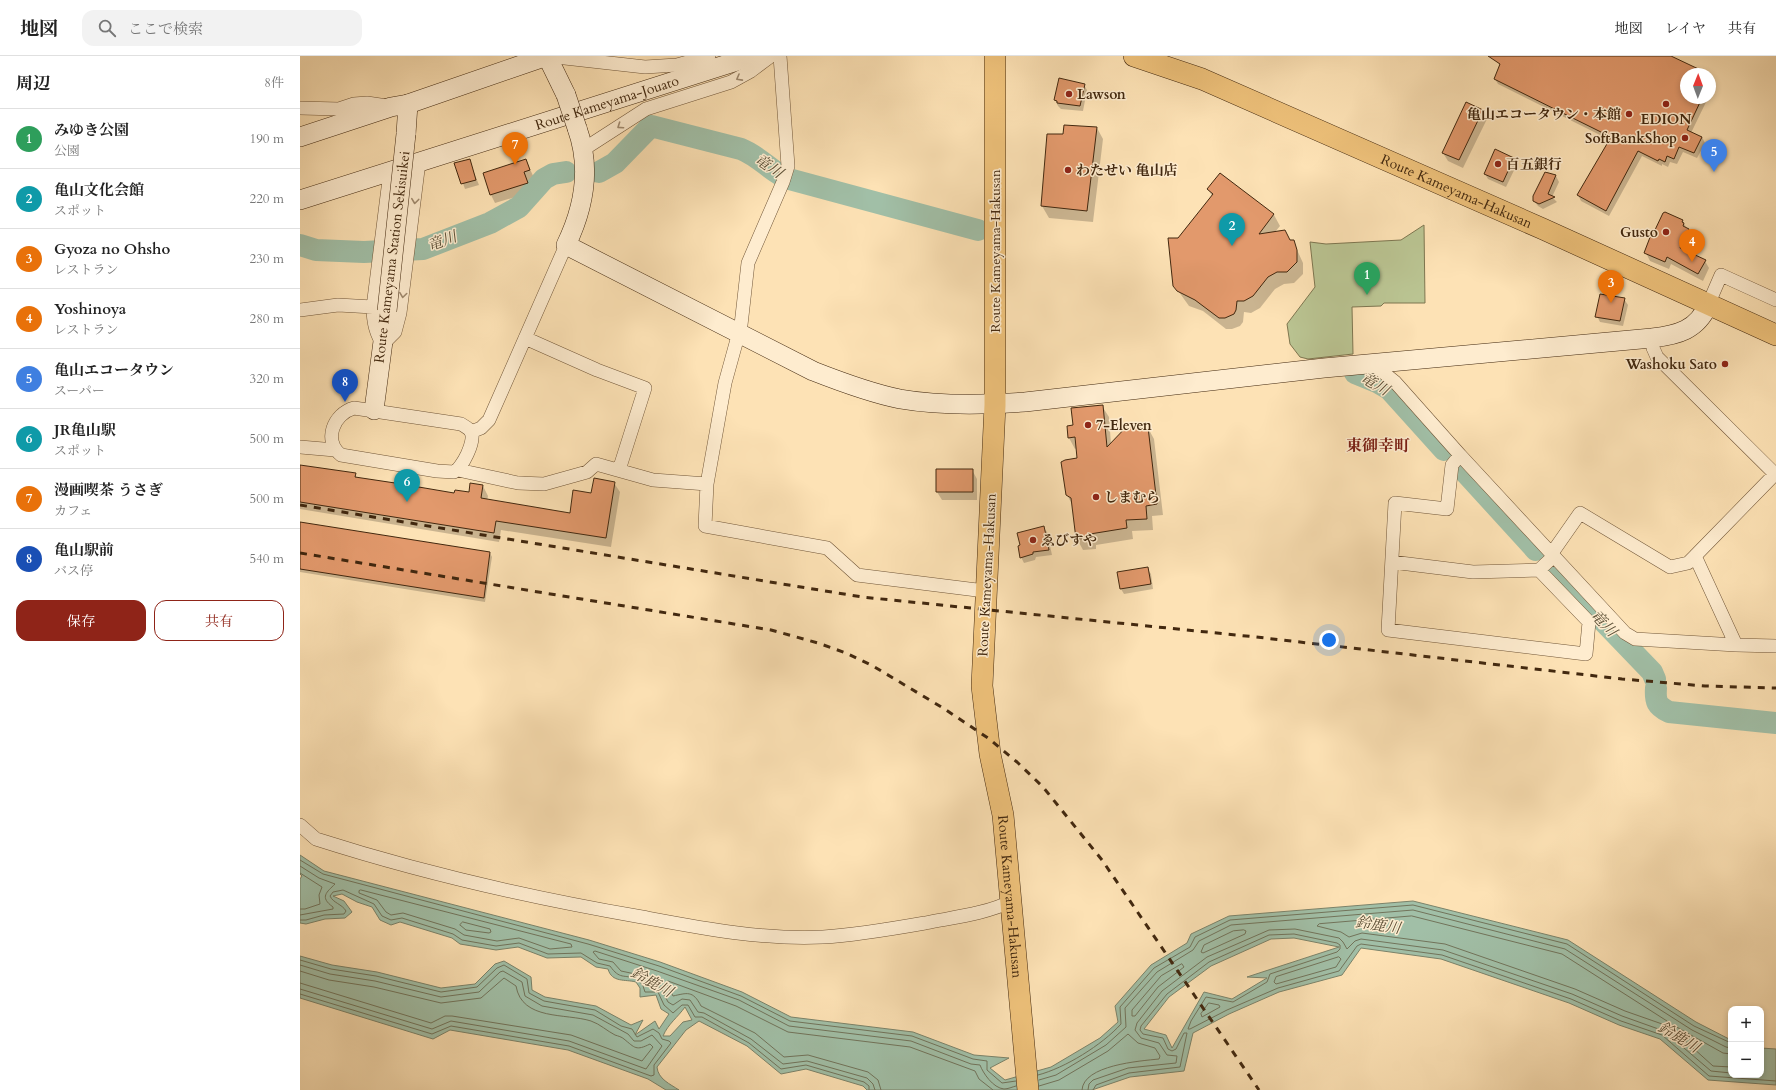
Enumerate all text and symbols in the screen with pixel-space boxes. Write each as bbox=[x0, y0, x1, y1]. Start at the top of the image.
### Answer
search box bbox=[82, 10, 362, 46]
text: 地図 bbox=[20, 16, 58, 42]
icon: search bbox=[96, 17, 118, 39]
text: ここで検索 bbox=[128, 19, 203, 39]
text: 地図 bbox=[1615, 19, 1643, 38]
text: レイヤ bbox=[1665, 19, 1706, 38]
text: 共有 bbox=[1728, 19, 1756, 38]
north arrow bbox=[1680, 68, 1716, 104]
street label: Route Kameyama-Jouato bbox=[533, 71, 682, 134]
text: 周辺 bbox=[16, 72, 50, 95]
one-way arrow bbox=[736, 73, 743, 80]
text: 8件 bbox=[264, 74, 284, 92]
place label: Lawson bbox=[1077, 85, 1126, 104]
marker: Lawson bbox=[1064, 89, 1074, 99]
marker: EDION bbox=[1661, 99, 1671, 109]
place label: 亀山エコータウン・本館 bbox=[1467, 105, 1621, 124]
marker: 亀山エコータウン・本館 bbox=[1624, 109, 1634, 119]
place label: EDION bbox=[1641, 110, 1691, 129]
text: みゆき公園 bbox=[54, 120, 129, 140]
one-way arrow bbox=[617, 122, 624, 129]
place label: SoftBankShop bbox=[1585, 129, 1677, 148]
text: 1 bbox=[26, 130, 32, 148]
text: 190 m bbox=[250, 130, 284, 148]
pin: 7 bbox=[502, 132, 528, 165]
marker: SoftBankShop bbox=[1680, 133, 1690, 143]
pin: 5 bbox=[1701, 139, 1727, 172]
text: 公園 bbox=[54, 142, 80, 160]
water label: 竜川 bbox=[751, 149, 789, 184]
street label: Route Kameyama-Hakusan bbox=[1378, 149, 1535, 233]
street label: Route Kameyama Station Sekisuikei bbox=[370, 150, 414, 364]
place label: 百五銀行 bbox=[1506, 155, 1562, 174]
marker: 百五銀行 bbox=[1493, 159, 1503, 169]
place label: わたせい 亀山店 bbox=[1076, 161, 1178, 180]
marker: わたせい 亀山店 bbox=[1063, 165, 1073, 175]
street label: Route Kameyama-Hakusan bbox=[986, 169, 1005, 333]
text: 亀山文化会館 bbox=[54, 180, 144, 200]
text: 2 bbox=[26, 190, 32, 208]
text: 220 m bbox=[250, 190, 284, 208]
one-way arrow bbox=[410, 198, 419, 204]
text: スポット bbox=[54, 202, 106, 220]
pin: 2 bbox=[1219, 213, 1245, 246]
place label: Gusto bbox=[1620, 223, 1658, 242]
water label: 竜川 bbox=[424, 226, 461, 256]
marker: Gusto bbox=[1661, 227, 1671, 237]
pin: 4 bbox=[1679, 229, 1705, 262]
text: Gyoza no Ohsho bbox=[54, 239, 170, 259]
text: 3 bbox=[26, 250, 32, 268]
text: 230 m bbox=[250, 250, 284, 268]
text: レストラン bbox=[54, 261, 119, 279]
pin: 1 bbox=[1354, 262, 1380, 295]
pin: 3 bbox=[1598, 270, 1624, 303]
one-way arrow bbox=[399, 292, 408, 298]
text: Yoshinoya bbox=[54, 299, 126, 319]
text: 4 bbox=[26, 310, 32, 328]
text: 280 m bbox=[250, 310, 284, 328]
text: レストラン bbox=[54, 321, 119, 339]
place label: Washoku Sato bbox=[1625, 355, 1717, 374]
marker: Washoku Sato bbox=[1720, 359, 1730, 369]
text: 亀山エコータウン bbox=[54, 360, 174, 380]
water label: 竜川 bbox=[1357, 368, 1395, 401]
pin: 8 bbox=[332, 369, 358, 402]
text: 5 bbox=[26, 370, 32, 388]
text: 320 m bbox=[250, 370, 284, 388]
text: スーパー bbox=[54, 382, 105, 400]
place label: 7-Eleven bbox=[1096, 416, 1152, 435]
text: JR亀山駅 bbox=[54, 420, 116, 440]
marker: 7-Eleven bbox=[1083, 420, 1093, 430]
text: 6 bbox=[26, 430, 32, 448]
text: 500 m bbox=[250, 430, 284, 448]
district label: 東御幸町 bbox=[1346, 435, 1410, 457]
text: スポット bbox=[54, 442, 106, 460]
pin: 6 bbox=[394, 469, 420, 502]
text: 漫画喫茶 うさぎ bbox=[54, 480, 163, 500]
place label: しまむら bbox=[1104, 488, 1160, 507]
text: 7 bbox=[26, 490, 32, 508]
text: 500 m bbox=[250, 490, 284, 508]
marker: しまむら bbox=[1091, 492, 1101, 502]
street label: Route Kameyama-Hakusan bbox=[973, 493, 1001, 657]
text: カフェ bbox=[54, 502, 92, 520]
place label: ゑびすや bbox=[1041, 531, 1097, 550]
marker: ゑびすや bbox=[1028, 535, 1038, 545]
text: 亀山駅前 bbox=[54, 540, 114, 560]
text: 8 bbox=[26, 550, 32, 568]
text: 540 m bbox=[250, 550, 284, 568]
text: バス停 bbox=[54, 562, 93, 580]
button: 保存 bbox=[16, 600, 146, 641]
button: 共有 bbox=[154, 600, 284, 641]
water label: 竜川 bbox=[1586, 605, 1623, 642]
your location bbox=[1319, 630, 1339, 650]
street label: Route Kameyama-Hakusan bbox=[994, 814, 1027, 979]
water label: 鈴鹿川 bbox=[1354, 912, 1404, 939]
water label: 鈴鹿川 bbox=[627, 962, 678, 1003]
map controls bbox=[1728, 1006, 1764, 1078]
button: + bbox=[1728, 1006, 1764, 1042]
water label: 鈴鹿川 bbox=[1655, 1017, 1705, 1058]
button: − bbox=[1728, 1042, 1764, 1078]

